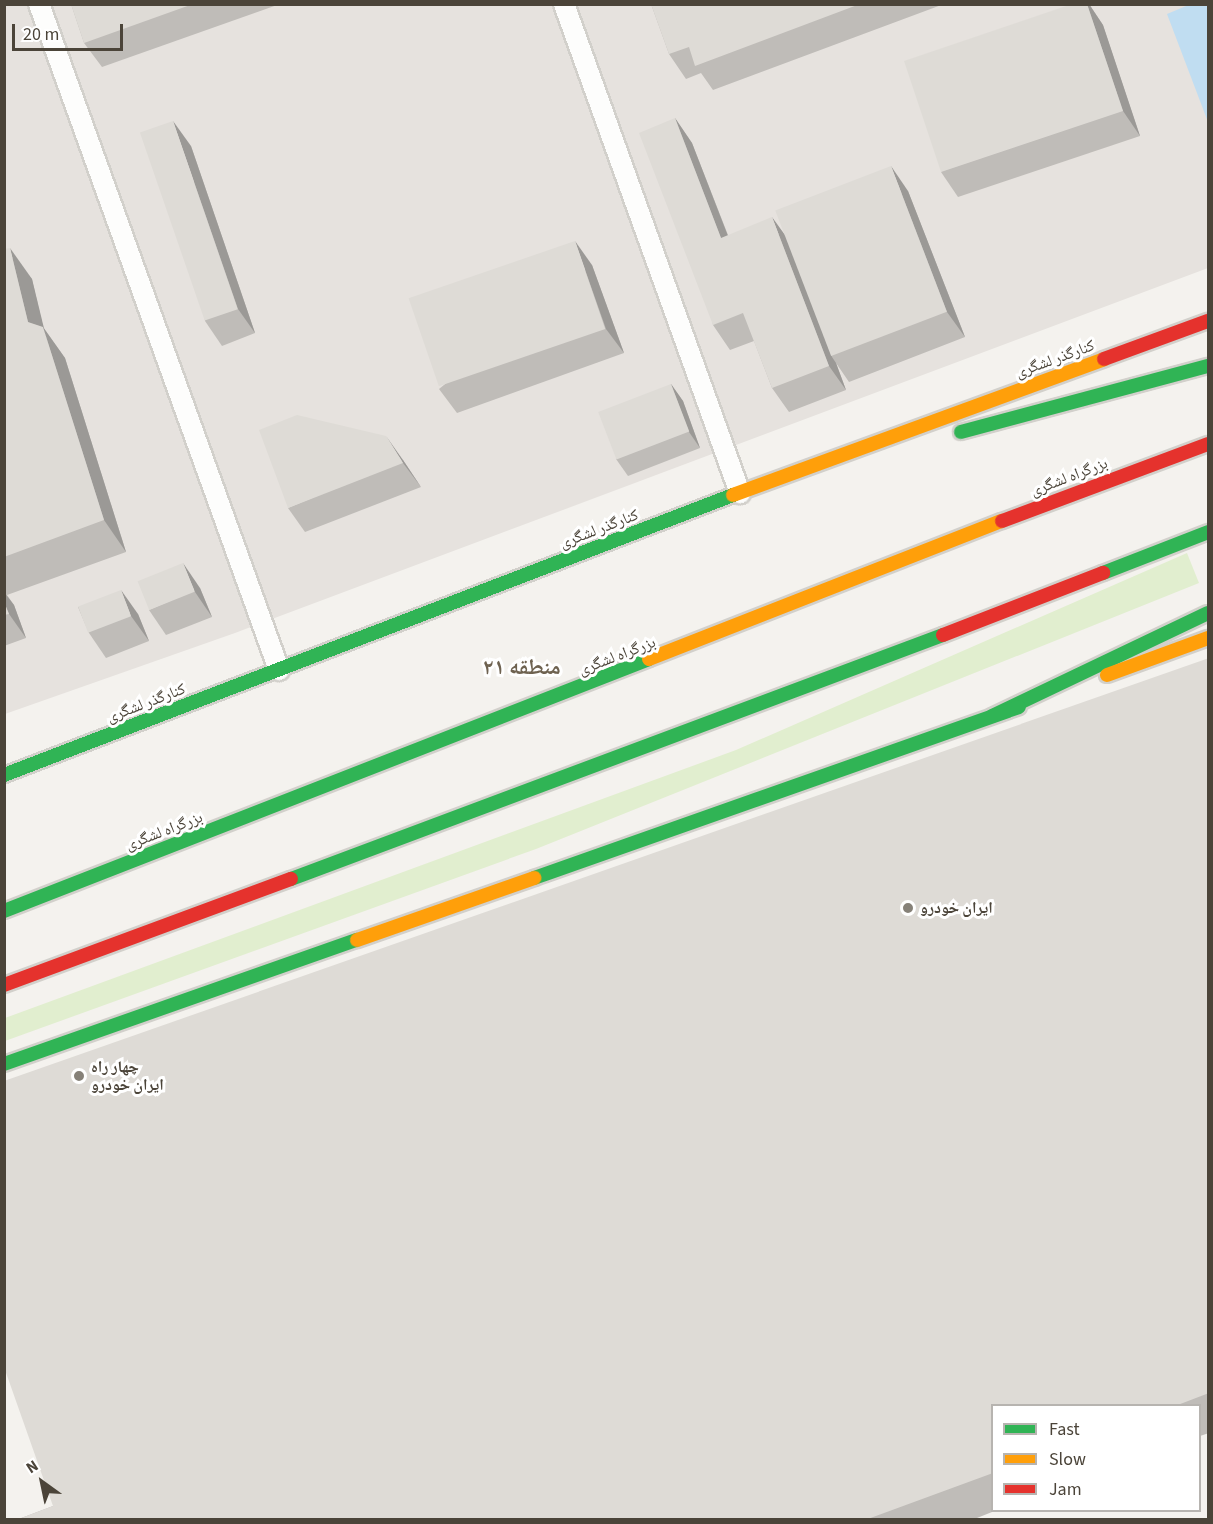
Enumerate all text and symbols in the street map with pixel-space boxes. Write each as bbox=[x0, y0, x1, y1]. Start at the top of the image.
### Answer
scale bar bbox=[15, 12, 126, 50]
text: 20 m bbox=[23, 22, 59, 47]
street label: کنارگذر لشگری bbox=[1013, 336, 1097, 382]
street label: بزرگراه لشگری bbox=[1028, 453, 1110, 501]
street label: کنارگذر لشگری bbox=[557, 505, 641, 553]
street label: بزرگراه لشگری bbox=[576, 632, 658, 680]
district label: منطقه ۲۱ bbox=[483, 655, 561, 681]
street label: کنارگذر لشگری bbox=[104, 679, 188, 727]
street label: بزرگراه لشگری bbox=[123, 807, 205, 855]
place label: ایران خودرو bbox=[920, 898, 993, 918]
marker: ایران خودرو bbox=[901, 901, 915, 915]
place label: چهار راه ایران خودرو bbox=[91, 1057, 164, 1095]
marker: چهار راه ایران خودرو bbox=[72, 1069, 86, 1083]
legend bbox=[991, 1404, 1201, 1512]
text: Fast bbox=[1049, 1417, 1080, 1442]
text: Slow bbox=[1049, 1447, 1086, 1472]
north arrow bbox=[12, 1452, 72, 1512]
text: N bbox=[22, 1455, 43, 1479]
text: Jam bbox=[1049, 1477, 1082, 1502]

